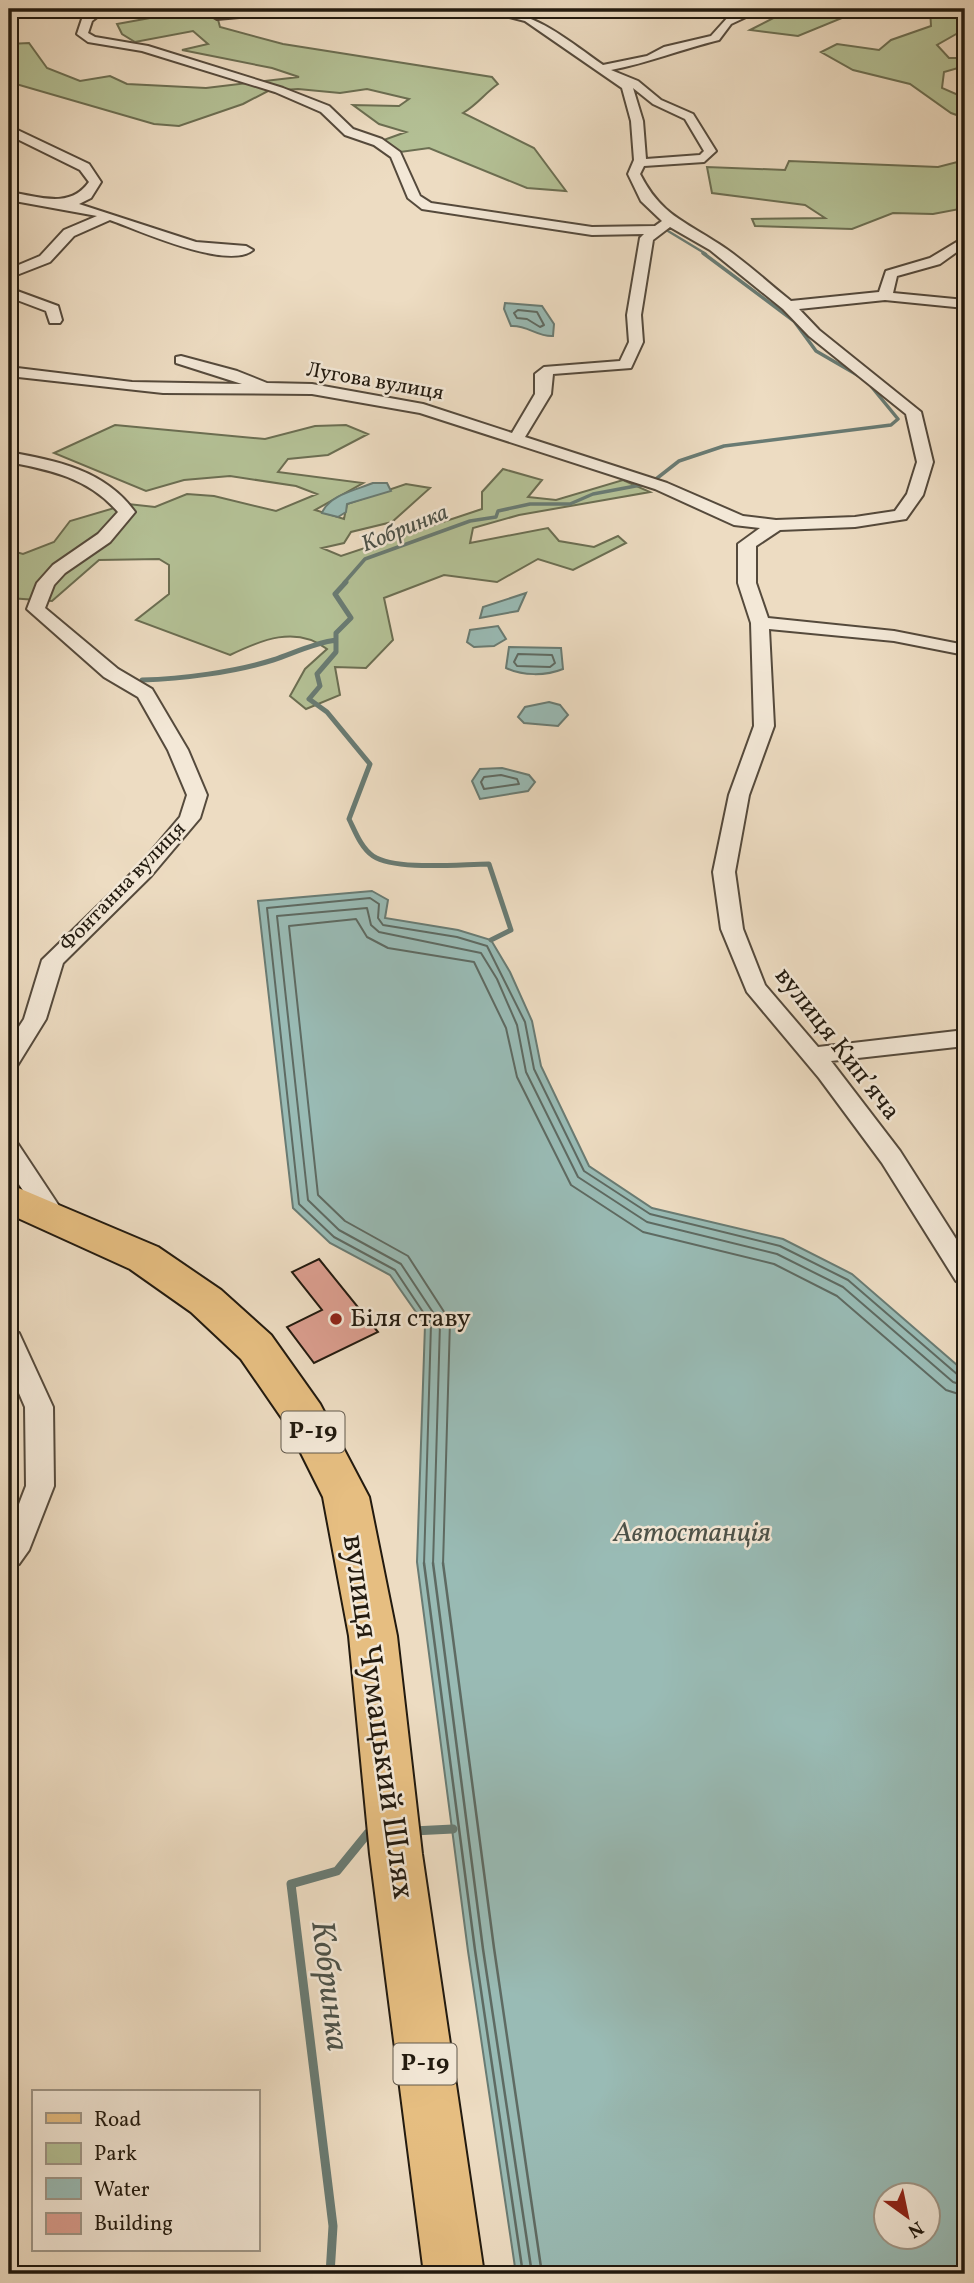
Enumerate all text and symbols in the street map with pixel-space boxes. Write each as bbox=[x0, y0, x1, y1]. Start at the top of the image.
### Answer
street label: Лугова вулиця bbox=[304, 356, 446, 408]
water label: Кобринка bbox=[357, 497, 454, 561]
street label: Фонтанна вулиця bbox=[53, 815, 193, 958]
street label: вулиця Кипʼяча bbox=[766, 960, 908, 1128]
place label: Біля ставу bbox=[350, 1301, 471, 1337]
marker: Біля ставу bbox=[328, 1311, 344, 1327]
road number: Р-19 bbox=[282, 1412, 344, 1452]
water label: Автостанція bbox=[612, 1514, 771, 1553]
street label: вулиця Чумацький Шлях bbox=[330, 1532, 424, 1902]
water label: Кобринка bbox=[297, 1918, 359, 2054]
road number: Р-19 bbox=[394, 2043, 457, 2084]
legend bbox=[32, 2090, 259, 2252]
text: Road bbox=[94, 2106, 141, 2135]
text: Park bbox=[94, 2140, 137, 2169]
text: Water bbox=[94, 2176, 150, 2205]
north arrow bbox=[872, 2182, 942, 2252]
text: Building bbox=[94, 2210, 173, 2239]
text: N bbox=[902, 2214, 928, 2243]

